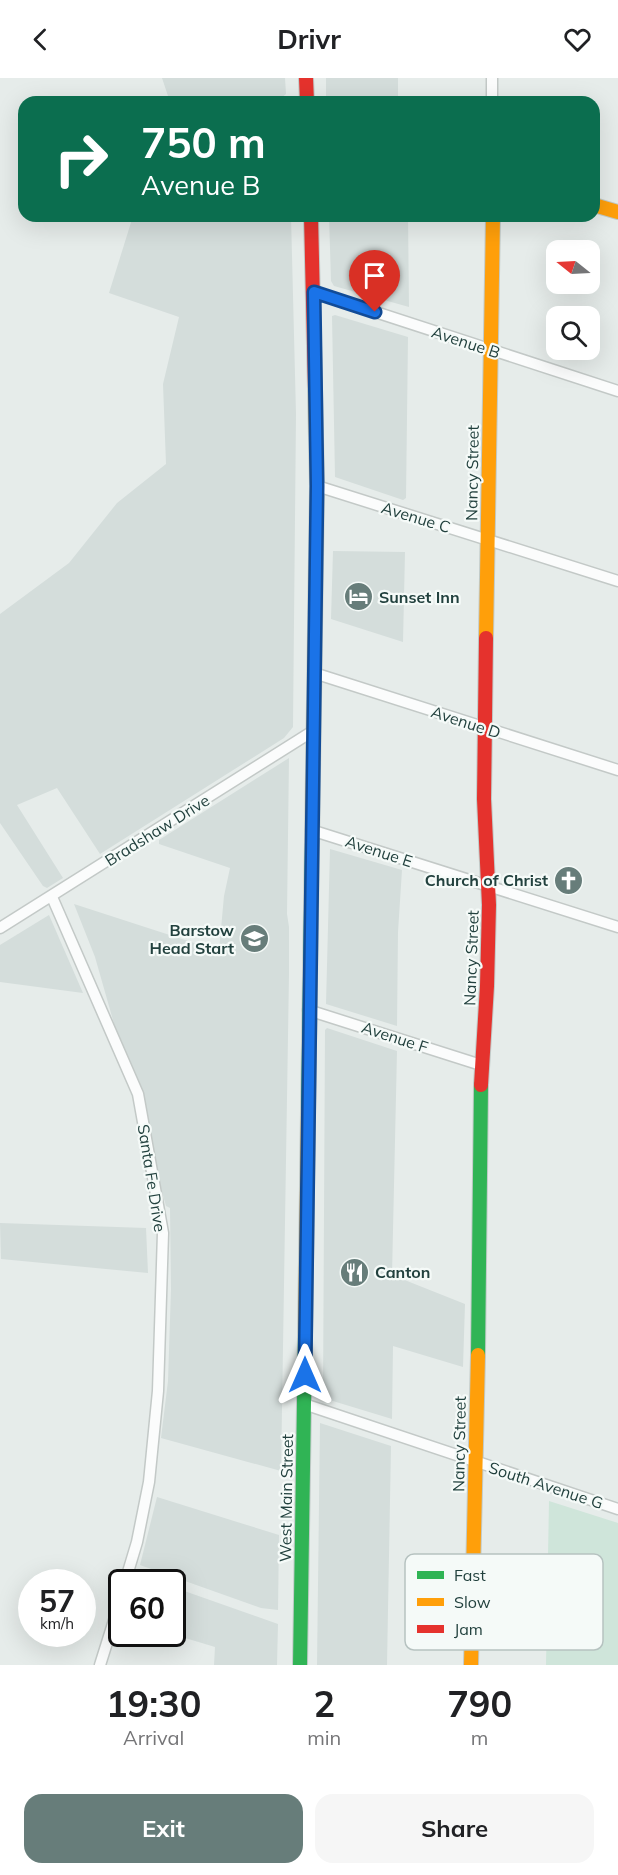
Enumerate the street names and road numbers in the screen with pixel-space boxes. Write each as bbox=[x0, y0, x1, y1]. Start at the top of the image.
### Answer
street label: Avenue B bbox=[429, 322, 503, 362]
street label: Nancy Street bbox=[461, 425, 483, 521]
street label: Avenue C bbox=[379, 497, 453, 537]
street label: Avenue D bbox=[429, 701, 503, 743]
street label: Bradshaw Drive bbox=[101, 790, 213, 870]
street label: Avenue E bbox=[343, 831, 415, 871]
street label: Nancy Street bbox=[459, 909, 483, 1006]
street label: Avenue F bbox=[359, 1017, 431, 1057]
street label: Santa Fe Drive bbox=[134, 1123, 170, 1233]
street label: Nancy Street bbox=[448, 1396, 470, 1492]
street label: West Main Street bbox=[275, 1433, 297, 1562]
street label: South Avenue G bbox=[486, 1457, 606, 1513]

